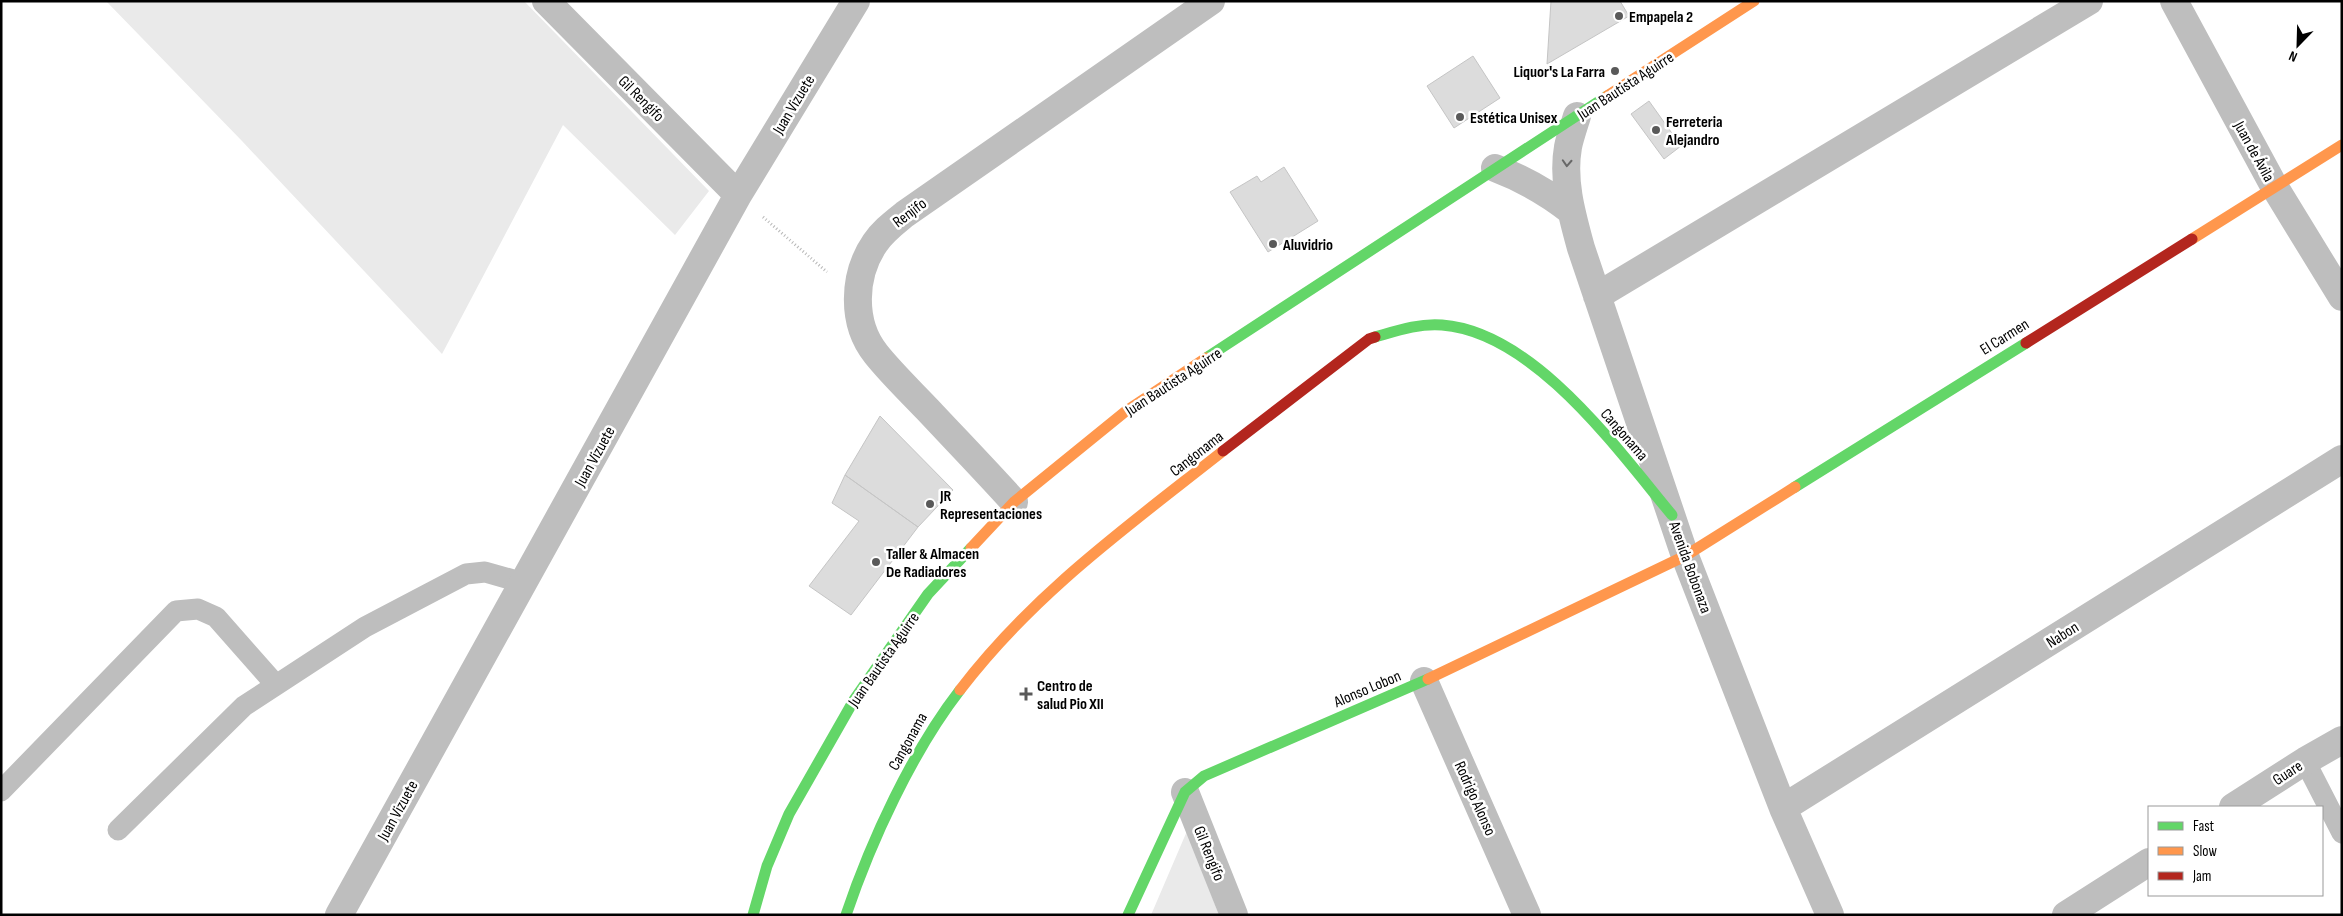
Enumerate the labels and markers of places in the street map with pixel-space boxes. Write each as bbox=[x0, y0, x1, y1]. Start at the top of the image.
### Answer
place label: Empapela 2 bbox=[1629, 8, 1693, 27]
marker: Empapela 2 bbox=[1613, 10, 1625, 22]
place label: Liquor's La Farra bbox=[1514, 63, 1605, 82]
marker: Liquor's La Farra bbox=[1609, 65, 1621, 77]
place label: Estética Unisex bbox=[1470, 109, 1558, 128]
marker: Estética Unisex bbox=[1454, 111, 1466, 123]
place label: Ferreteria Alejandro bbox=[1665, 113, 1722, 150]
marker: Ferreteria Alejandro bbox=[1650, 124, 1662, 136]
place label: Aluvidrio bbox=[1282, 236, 1333, 255]
marker: Aluvidrio bbox=[1267, 238, 1279, 250]
place label: JR Representaciones bbox=[939, 487, 1042, 524]
marker: JR Representaciones bbox=[924, 498, 936, 510]
place label: Taller & Almacen De Radiadores bbox=[886, 545, 979, 582]
marker: Taller & Almacen De Radiadores bbox=[870, 556, 882, 568]
place label: Centro de salud Pio XII bbox=[1037, 677, 1104, 714]
marker: Centro de salud Pio XII bbox=[1019, 687, 1033, 701]

